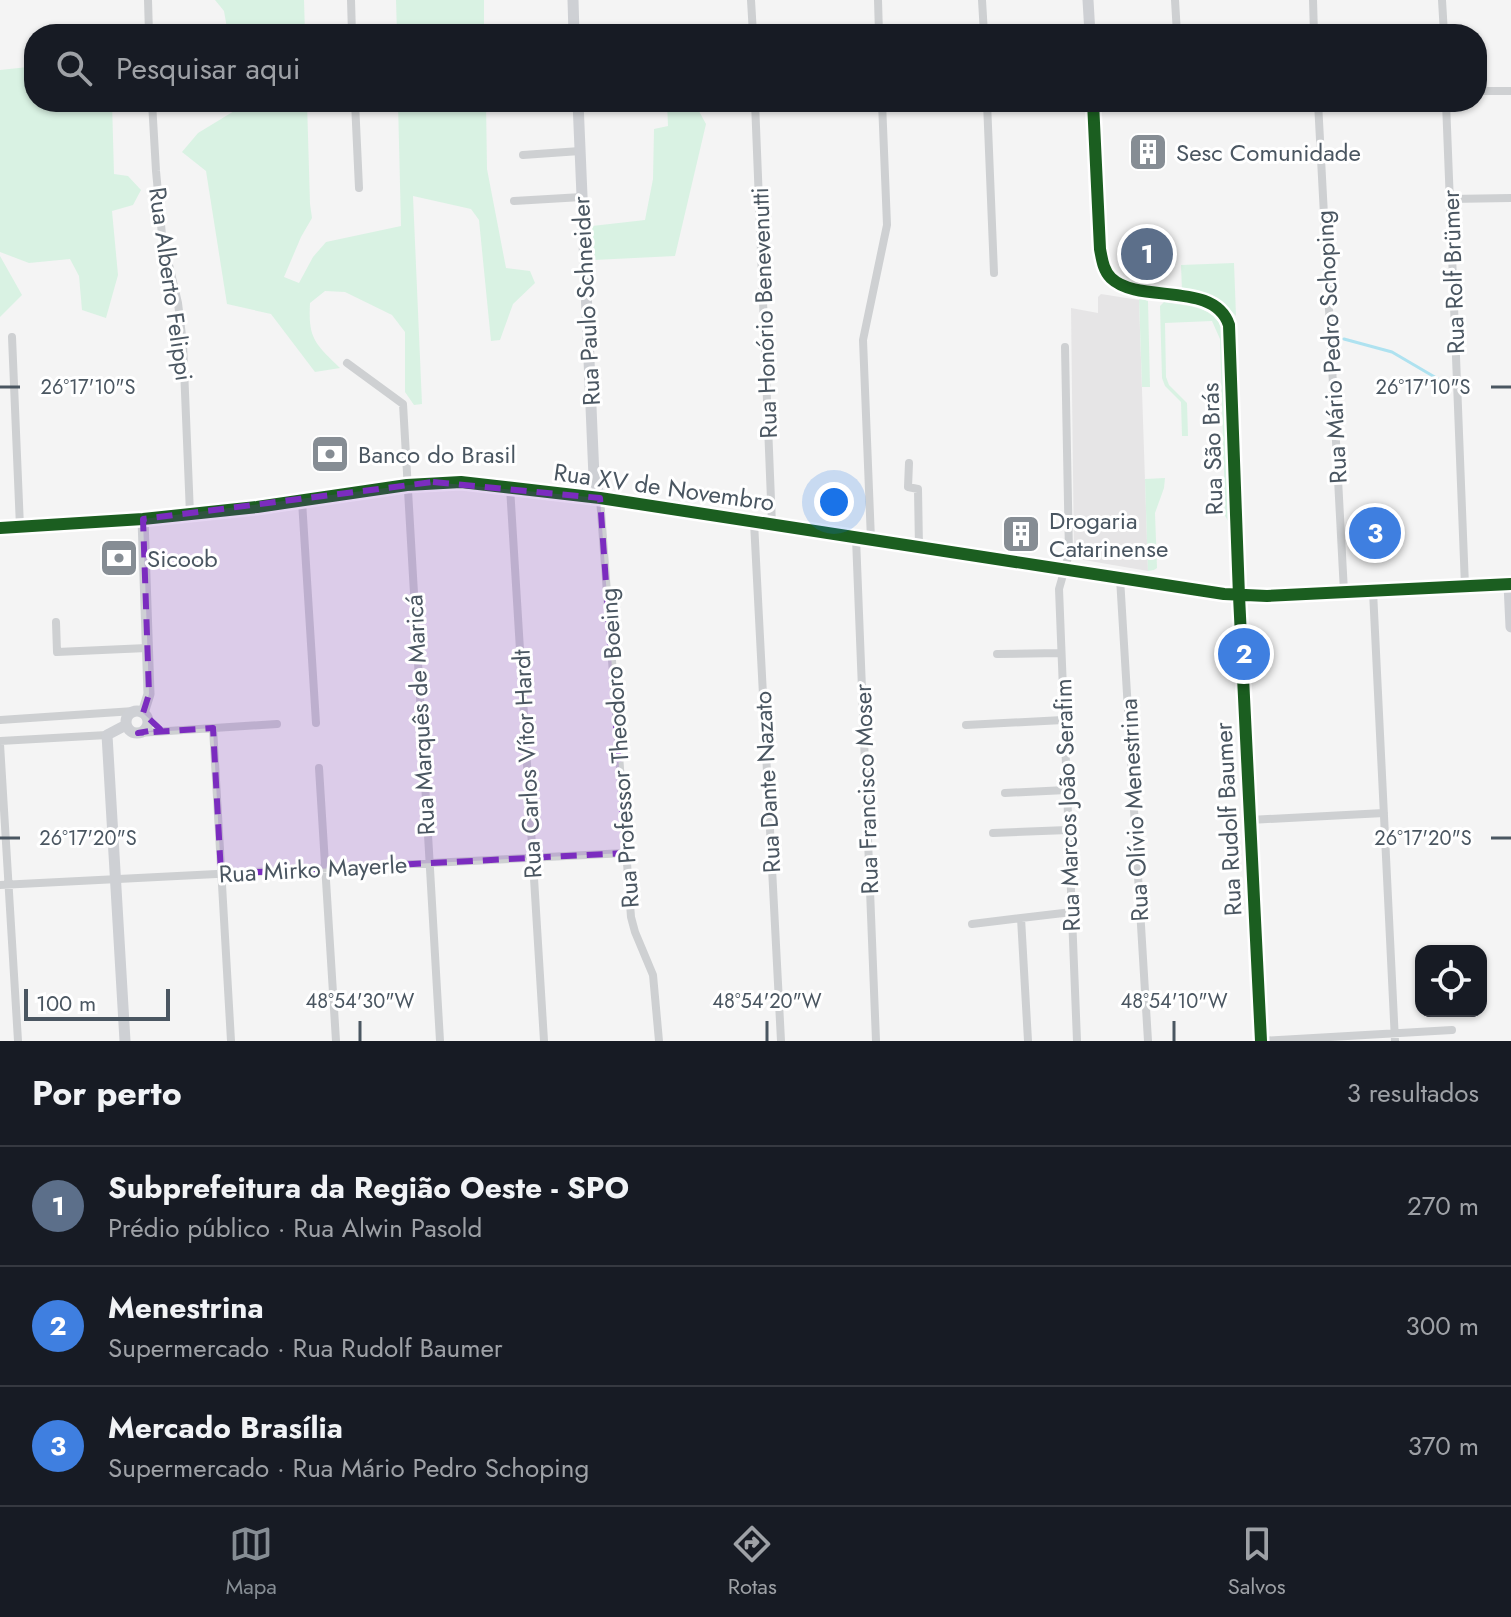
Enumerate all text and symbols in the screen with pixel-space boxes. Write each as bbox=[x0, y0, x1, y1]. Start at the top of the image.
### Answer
search box bbox=[24, 24, 1487, 112]
icon: search bbox=[52, 46, 96, 90]
text: Pesquisar aqui bbox=[116, 47, 301, 90]
building icon: Sesc Comunidade bbox=[1127, 131, 1169, 173]
place label: Sesc Comunidade bbox=[1176, 135, 1361, 170]
street label: Rua Alberto Felippi bbox=[140, 185, 202, 383]
street label: Rua Honório Benevenutti bbox=[742, 187, 786, 439]
street label: Rua Rolf Brümer bbox=[1433, 188, 1473, 355]
street label: Rua Paulo Schneider bbox=[563, 195, 609, 407]
street label: Rua Mário Pedro Schoping bbox=[1306, 209, 1356, 485]
pin: 1 bbox=[1121, 224, 1173, 284]
text: 26°17'10"S bbox=[41, 373, 135, 402]
text: 26°17'10"S bbox=[1376, 373, 1470, 402]
street label: Rua São Brás bbox=[1192, 382, 1232, 516]
bank icon: Banco do Brasil bbox=[309, 433, 351, 475]
place label: Banco do Brasil bbox=[358, 437, 516, 472]
street label: Rua XV de Novembro bbox=[551, 454, 777, 520]
your location bbox=[814, 482, 854, 522]
place label: Drogaria Catarinense bbox=[1049, 503, 1168, 566]
pin: 3 bbox=[1349, 503, 1401, 563]
building icon: Drogaria Catarinense bbox=[1000, 513, 1042, 555]
bank icon: Sicoob bbox=[98, 537, 140, 579]
place label: Sicoob bbox=[147, 541, 218, 576]
street label: Rua Professor Theodoro Boeing bbox=[590, 587, 648, 909]
street label: Rua Marquês de Maricá bbox=[396, 594, 444, 836]
pin: 2 bbox=[1218, 624, 1270, 684]
street label: Rua Carlos Vítor Hardt bbox=[504, 648, 550, 879]
street label: Rua Marcos João Serafim bbox=[1045, 678, 1089, 932]
street label: Rua Francisco Moser bbox=[845, 682, 887, 895]
street label: Rua Dante Nazato bbox=[745, 690, 789, 874]
street label: Rua Olívio Menestrina bbox=[1111, 698, 1157, 922]
street label: Rua Rudolf Baumer bbox=[1205, 720, 1251, 917]
text: 26°17'20"S bbox=[39, 824, 137, 853]
text: 26°17'20"S bbox=[1374, 824, 1472, 853]
street label: Rua Mirko Mayerle bbox=[218, 847, 408, 891]
map controls bbox=[1415, 945, 1487, 1017]
button: locate bbox=[1415, 945, 1487, 1017]
scale bar bbox=[24, 985, 170, 1021]
text: 100 m bbox=[36, 987, 96, 1019]
text: 48°54'30"W bbox=[306, 987, 415, 1016]
text: 48°54'20"W bbox=[712, 987, 822, 1016]
text: 48°54'10"W bbox=[1121, 987, 1228, 1016]
text: Por perto bbox=[32, 1069, 182, 1118]
text: 3 resultados bbox=[1347, 1074, 1479, 1112]
text: Subprefeitura da Região Oeste - SPO bbox=[108, 1166, 629, 1209]
text: 1 bbox=[51, 1187, 65, 1225]
text: 270 m bbox=[1407, 1187, 1479, 1225]
text: Prédio público · Rua Alwin Pasold bbox=[108, 1209, 482, 1247]
text: Menestrina bbox=[108, 1286, 264, 1329]
text: 2 bbox=[49, 1307, 67, 1345]
text: 300 m bbox=[1406, 1307, 1479, 1345]
text: Supermercado · Rua Rudolf Baumer bbox=[108, 1329, 503, 1367]
text: Mercado Brasília bbox=[108, 1406, 343, 1449]
text: 3 bbox=[50, 1427, 66, 1465]
text: 370 m bbox=[1408, 1427, 1479, 1465]
text: Supermercado · Rua Mário Pedro Schoping bbox=[108, 1449, 589, 1487]
tab: Mapa bbox=[225, 1522, 277, 1602]
tab: Rotas bbox=[728, 1522, 777, 1602]
tab: Salvos bbox=[1228, 1522, 1286, 1602]

